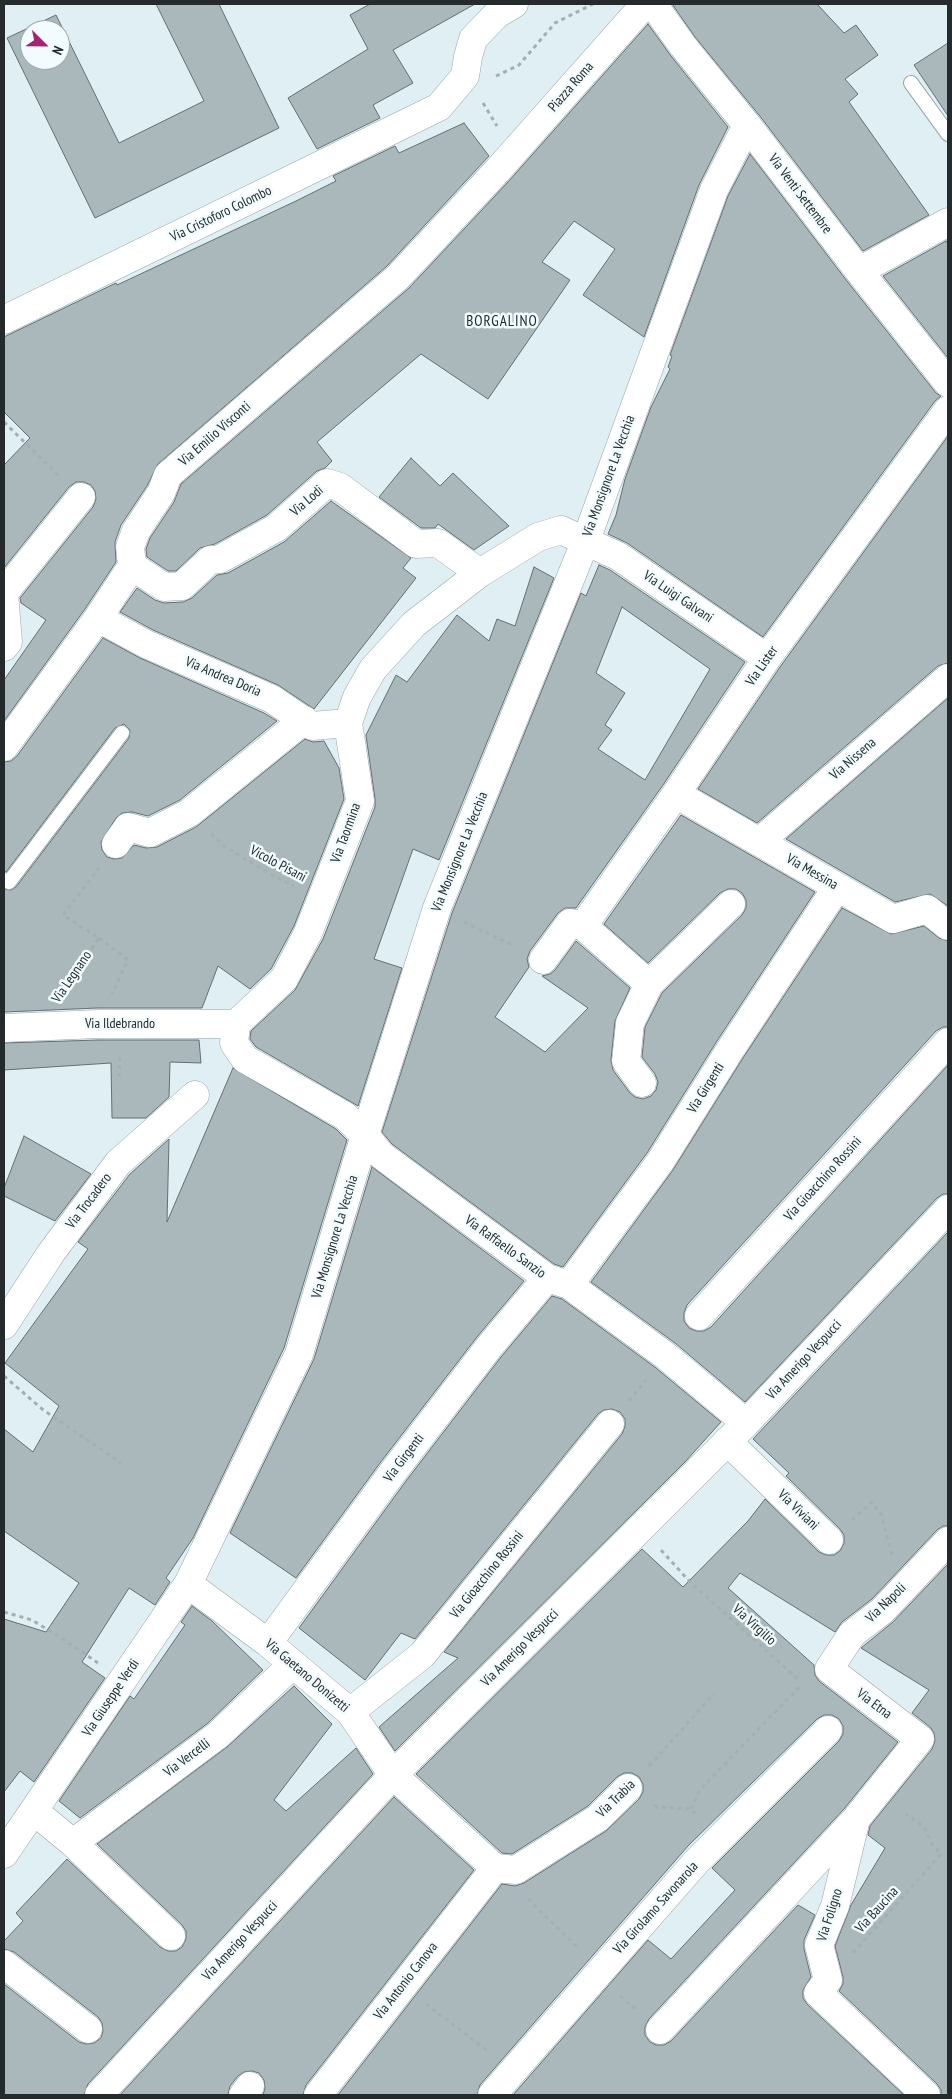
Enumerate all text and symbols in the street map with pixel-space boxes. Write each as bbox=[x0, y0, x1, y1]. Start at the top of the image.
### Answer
north arrow bbox=[20, 20, 70, 70]
text: N bbox=[48, 43, 68, 57]
street label: Piazza Roma bbox=[545, 59, 597, 115]
street label: Via Venti Settembre bbox=[765, 151, 835, 237]
street label: Via Cristoforo Colombo bbox=[168, 182, 274, 246]
district label: BORGALINO bbox=[465, 313, 539, 331]
street label: Via Emilio Visconti bbox=[176, 398, 254, 470]
street label: Via Monsignore La Vecchia bbox=[579, 413, 639, 539]
street label: Via Lodi bbox=[287, 482, 327, 520]
street label: Via Luigi Galvani bbox=[640, 567, 716, 627]
street label: Via Lister bbox=[742, 643, 782, 689]
street label: Via Andrea Doria bbox=[182, 653, 264, 701]
street label: Via Nissena bbox=[826, 734, 880, 784]
street label: Via Monsignore La Vecchia bbox=[428, 790, 492, 914]
street label: Via Taormina bbox=[327, 801, 365, 865]
street label: Vicolo Pisani bbox=[247, 842, 309, 886]
street label: Via Messina bbox=[783, 850, 841, 894]
street label: Via Legnano bbox=[49, 948, 95, 1006]
street label: Via Ildebrando bbox=[85, 1016, 155, 1032]
street label: Via Girgenti bbox=[684, 1060, 728, 1116]
street label: Via Gioacchino Rossini bbox=[781, 1133, 865, 1225]
street label: Via Trocadero bbox=[63, 1170, 115, 1232]
street label: Via Monsignore La Vecchia bbox=[308, 1173, 362, 1301]
street label: Via Raffaello Sanzio bbox=[461, 1212, 549, 1282]
street label: Via Amerigo Vespucci bbox=[763, 1317, 845, 1403]
street label: Via Girgenti bbox=[380, 1430, 428, 1486]
street label: Via Viviani bbox=[774, 1486, 822, 1534]
street label: Via Gioacchino Rossini bbox=[447, 1528, 527, 1622]
street label: Via Napoli bbox=[862, 1580, 910, 1626]
street label: Via Virgilio bbox=[729, 1601, 779, 1649]
street label: Via Amerigo Vespucci bbox=[478, 1606, 562, 1690]
street label: Via Gaetano Donizetti bbox=[261, 1636, 353, 1716]
street label: Via Giuseppe Verdi bbox=[79, 1656, 143, 1740]
street label: Via Etna bbox=[853, 1685, 895, 1723]
street label: Via Vercelli bbox=[161, 1735, 213, 1781]
street label: Via Trabia bbox=[593, 1777, 639, 1821]
street label: Via Girolamo Savonarola bbox=[610, 1858, 702, 1958]
street label: Via Baucina bbox=[852, 1884, 902, 1936]
street label: Via Foligno bbox=[814, 1887, 846, 1943]
street label: Via Amerigo Vespucci bbox=[199, 1898, 281, 1984]
street label: Via Antonio Canova bbox=[371, 1939, 441, 2023]

